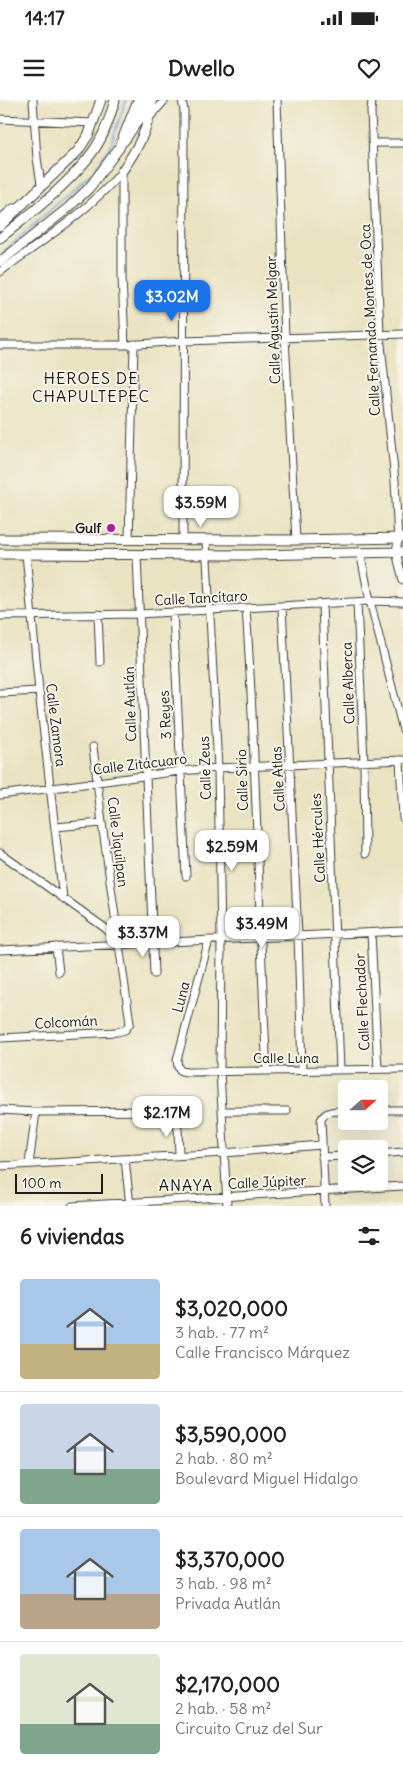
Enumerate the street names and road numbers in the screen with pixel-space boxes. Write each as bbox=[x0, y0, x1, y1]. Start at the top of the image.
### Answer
street label: Calle Fernando Montes de Oca bbox=[356, 224, 384, 416]
street label: Calle Agustín Melgar bbox=[262, 255, 284, 384]
street label: Calle Tancítaro bbox=[154, 587, 248, 609]
street label: Calle Alberca bbox=[338, 642, 358, 724]
street label: Calle Autlán bbox=[120, 666, 140, 742]
street label: Calle Zamora bbox=[42, 682, 70, 768]
street label: 3 Reyes bbox=[155, 690, 175, 740]
street label: Calle Zeus bbox=[195, 736, 215, 800]
street label: Calle Atlas bbox=[267, 746, 289, 812]
street label: Calle Zitácuaro bbox=[92, 749, 188, 779]
street label: Calle Sirio bbox=[232, 749, 252, 811]
street label: Calle Hércules bbox=[307, 793, 329, 883]
street label: Calle Jiquilpan bbox=[104, 796, 132, 888]
street label: Calle Flechador bbox=[350, 952, 374, 1051]
street label: Luna bbox=[168, 979, 194, 1015]
street label: Colcomán bbox=[34, 1011, 98, 1033]
street label: Calle Luna bbox=[253, 1049, 319, 1067]
street label: Calle Júpiter bbox=[227, 1171, 307, 1193]

